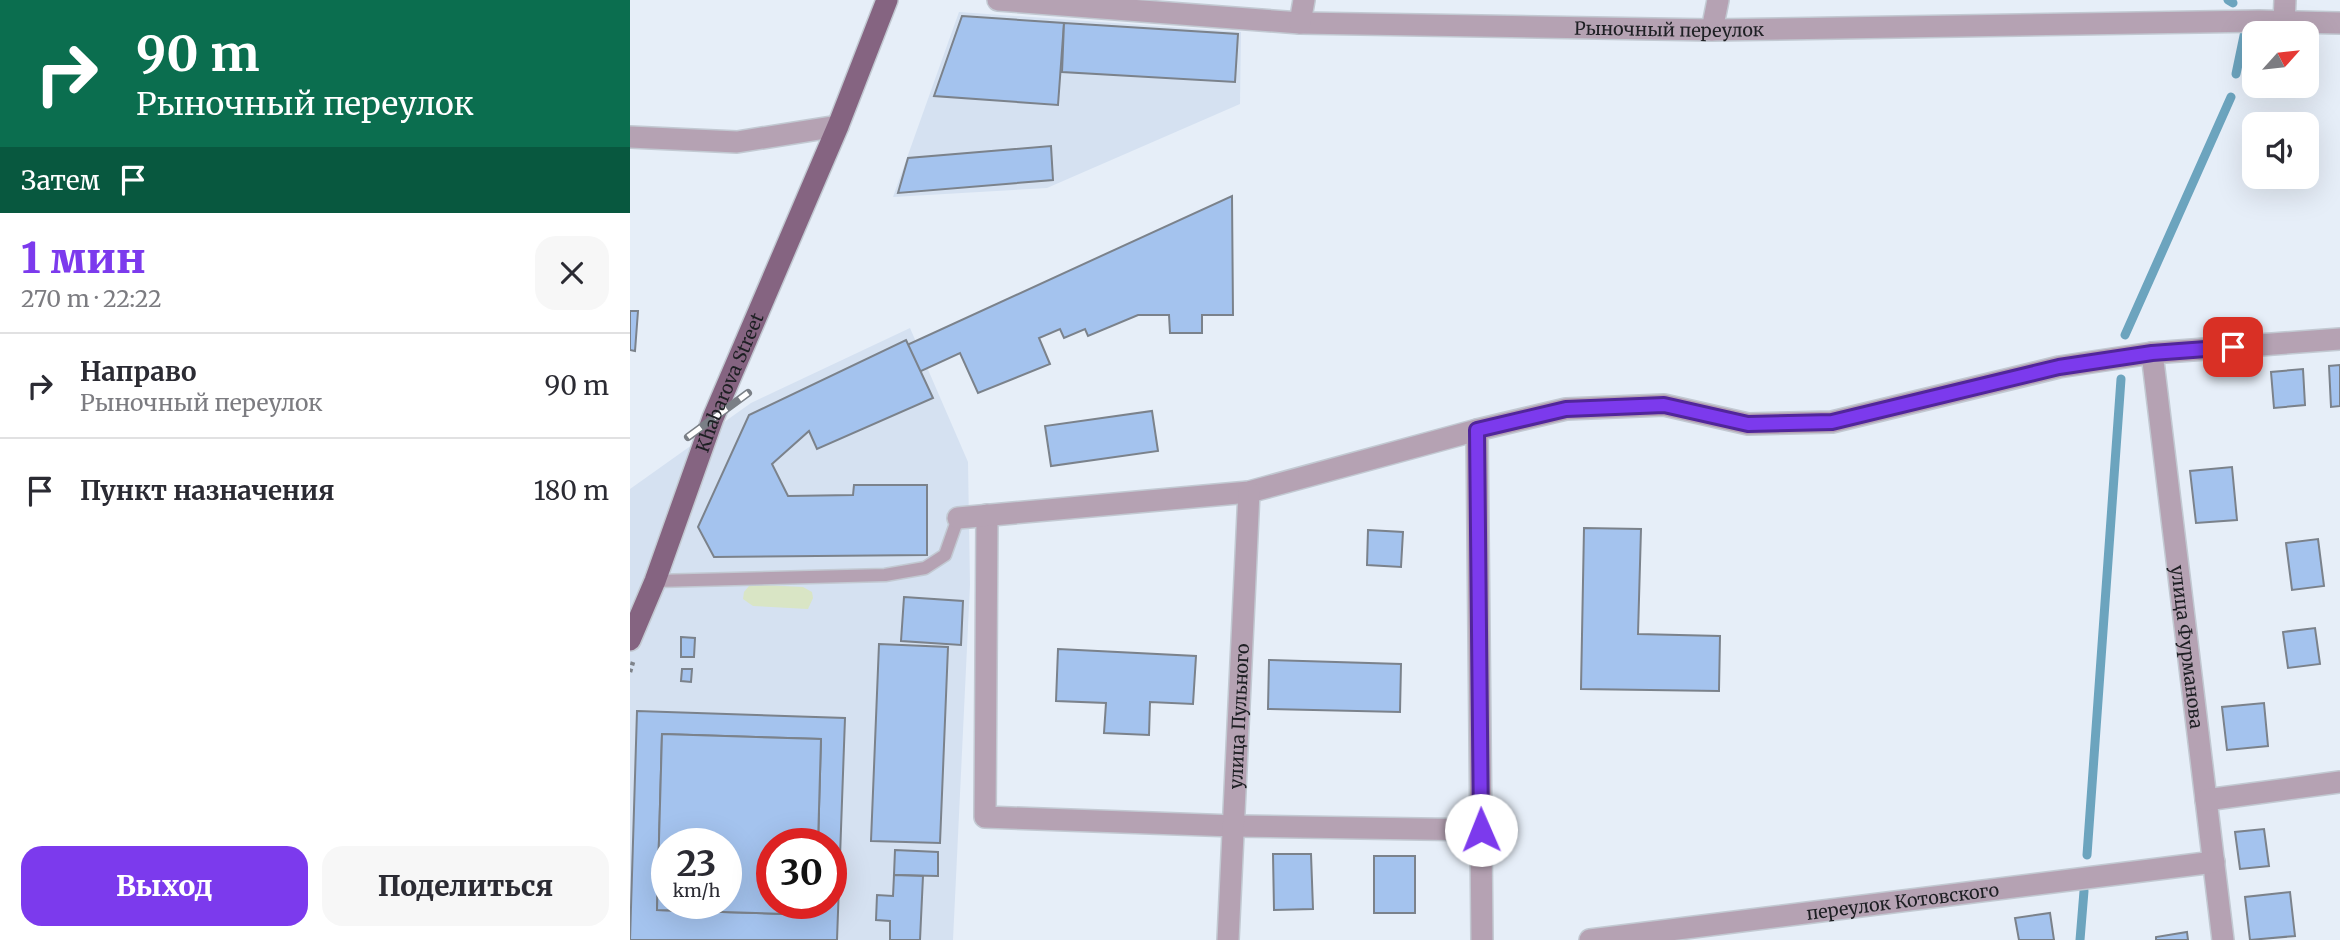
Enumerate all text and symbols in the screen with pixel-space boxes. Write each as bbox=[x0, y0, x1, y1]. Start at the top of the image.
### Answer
street label: Рыночный переулок bbox=[1574, 16, 1765, 42]
north arrow bbox=[2242, 21, 2319, 98]
map controls bbox=[2242, 21, 2319, 189]
text: 90 m bbox=[136, 23, 260, 84]
icon: right bbox=[21, 28, 112, 119]
text: Рыночный переулок bbox=[136, 84, 474, 124]
button: sound bbox=[2242, 112, 2319, 189]
icon: arrive bbox=[114, 161, 152, 199]
text: Затем bbox=[21, 164, 100, 197]
text: 1 мин bbox=[21, 232, 146, 284]
button: close bbox=[535, 236, 609, 310]
text: 270 m · 22:22 bbox=[21, 284, 162, 313]
street label: Khabarova Street bbox=[690, 309, 768, 455]
pin bbox=[2203, 317, 2263, 377]
icon: arrive bbox=[2214, 328, 2252, 366]
text: Направо bbox=[80, 355, 197, 388]
icon: right bbox=[21, 367, 59, 405]
text: 90 m bbox=[545, 369, 609, 402]
text: Рыночный переулок bbox=[80, 388, 323, 417]
icon: arrive bbox=[21, 472, 59, 510]
text: Пункт назначения bbox=[80, 474, 334, 507]
text: 180 m bbox=[534, 474, 609, 507]
street label: улица Фурманова bbox=[2166, 564, 2209, 730]
street label: улица Пульного bbox=[1224, 643, 1253, 790]
position arrow bbox=[1444, 793, 1518, 867]
speed limit sign: 30 bbox=[756, 828, 847, 919]
text: 23 bbox=[677, 842, 716, 886]
button: Выход bbox=[21, 846, 308, 926]
button: Поделиться bbox=[322, 846, 609, 926]
street label: переулок Котовского bbox=[1805, 877, 2000, 924]
text: km/h bbox=[673, 879, 720, 902]

